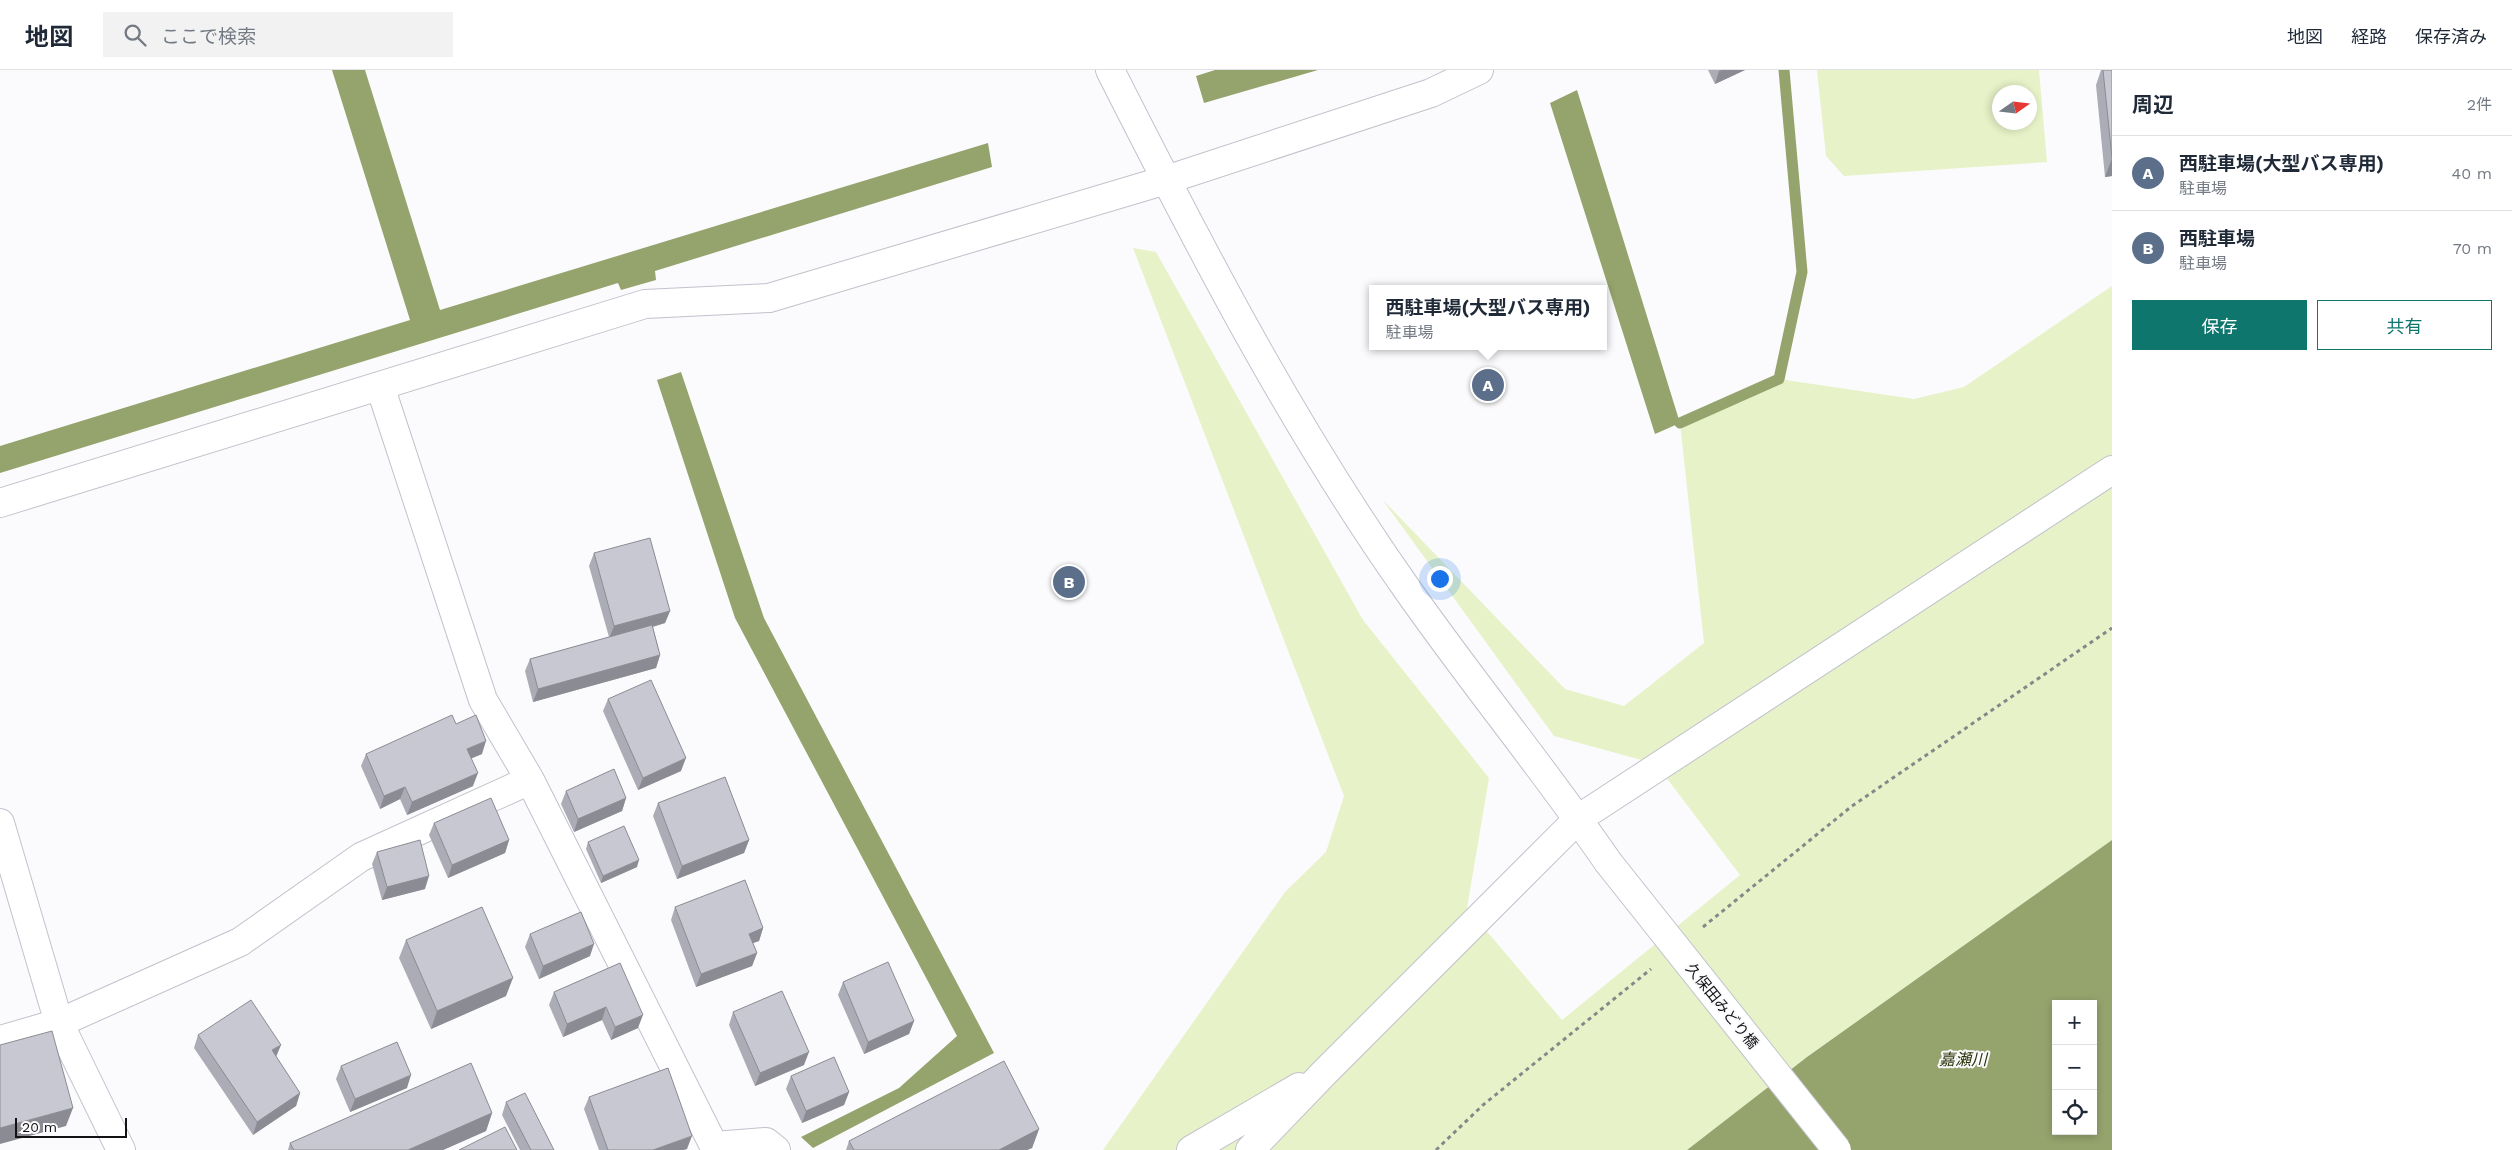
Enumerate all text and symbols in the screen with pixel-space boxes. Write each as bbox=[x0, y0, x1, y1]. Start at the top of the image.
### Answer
search box bbox=[103, 12, 453, 57]
icon: search bbox=[121, 21, 149, 49]
text: 地図 bbox=[25, 23, 73, 51]
text: ここで検索 bbox=[161, 25, 256, 48]
text: 地図 bbox=[2287, 26, 2323, 47]
text: 経路 bbox=[2351, 26, 2387, 47]
text: 保存済み bbox=[2415, 26, 2487, 47]
north arrow bbox=[1992, 85, 2037, 130]
text: 周辺 bbox=[2132, 92, 2174, 117]
text: 2件 bbox=[2467, 95, 2492, 114]
text: 西駐車場(大型バス専用) bbox=[2179, 152, 2384, 175]
text: A bbox=[2143, 164, 2153, 183]
text: 40 m bbox=[2452, 164, 2492, 183]
text: 駐車場 bbox=[2179, 179, 2227, 198]
text: 西駐車場 bbox=[2179, 227, 2255, 250]
text: B bbox=[2143, 239, 2153, 258]
text: 70 m bbox=[2453, 239, 2492, 258]
text: 駐車場 bbox=[2179, 254, 2227, 273]
popup bbox=[1369, 285, 1607, 350]
text: 西駐車場(大型バス専用) bbox=[1386, 296, 1590, 319]
button: 保存 bbox=[2132, 300, 2307, 350]
button: 共有 bbox=[2317, 300, 2492, 350]
text: 駐車場 bbox=[1386, 323, 1434, 342]
pin: A bbox=[1472, 366, 1504, 404]
pin: B bbox=[1053, 563, 1085, 601]
your location bbox=[1427, 566, 1453, 592]
street label: 久保田みどり橋 bbox=[1682, 960, 1762, 1052]
map controls bbox=[2052, 1000, 2097, 1135]
button: + bbox=[2052, 1000, 2097, 1045]
button: − bbox=[2052, 1045, 2097, 1090]
water label: 嘉瀬川 bbox=[1939, 1050, 1989, 1069]
button: locate bbox=[2052, 1090, 2097, 1135]
scale bar bbox=[15, 1115, 128, 1138]
text: 20 m bbox=[22, 1119, 57, 1135]

